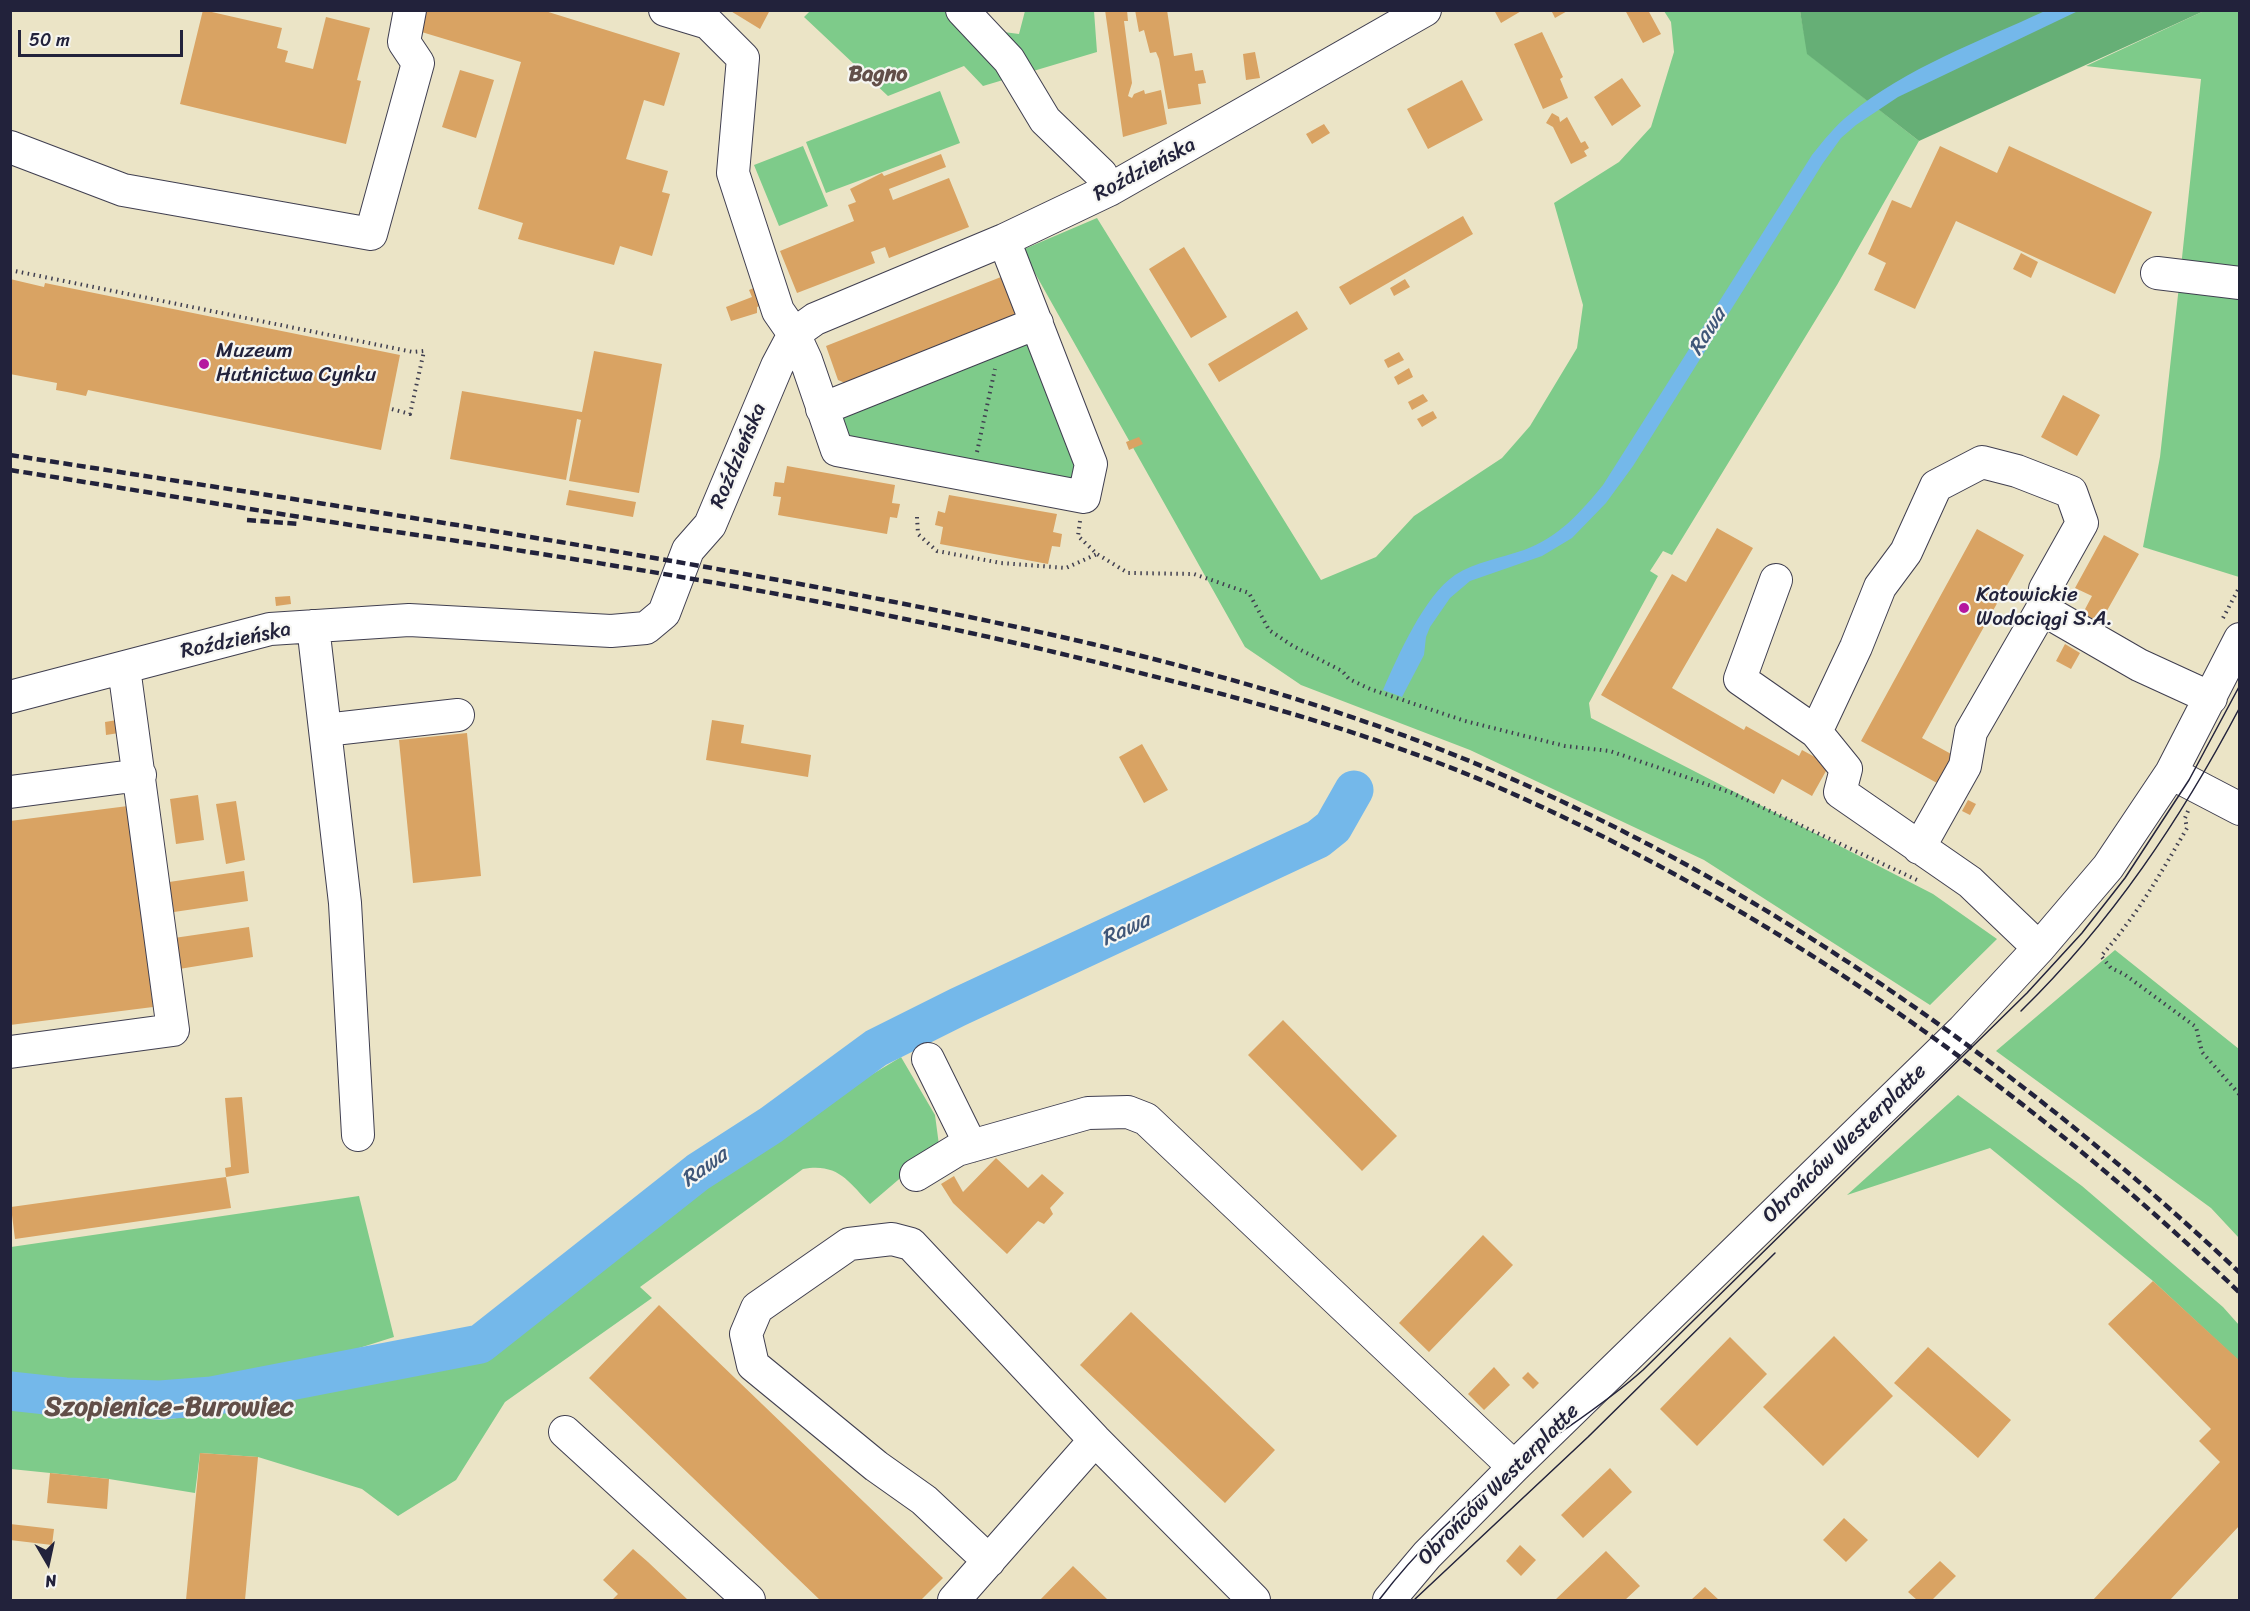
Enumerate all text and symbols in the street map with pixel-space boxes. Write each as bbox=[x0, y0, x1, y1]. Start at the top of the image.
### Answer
scale bar bbox=[21, 18, 186, 56]
text: 50 m bbox=[29, 24, 70, 56]
district label: Bagno bbox=[848, 62, 908, 88]
street label: Roździeńska bbox=[1090, 133, 1200, 207]
water label: Rawa bbox=[1683, 304, 1733, 360]
place label: Muzeum Hutnictwa Cynku bbox=[216, 339, 376, 389]
marker: Muzeum Hutnictwa Cynku bbox=[197, 357, 211, 371]
street label: Roździeńska bbox=[706, 400, 772, 512]
place label: Katowickie Wodociągi S.A. bbox=[1976, 583, 2113, 633]
marker: Katowickie Wodociągi S.A. bbox=[1957, 601, 1971, 615]
street label: Roździeńska bbox=[179, 617, 293, 665]
water label: Rawa bbox=[1097, 907, 1155, 953]
street label: Obrońców Westerplatte bbox=[1758, 1059, 1932, 1229]
water label: Rawa bbox=[677, 1142, 733, 1194]
district label: Szopienice-Burowiec bbox=[44, 1392, 294, 1424]
street label: Obrońców Westerplatte bbox=[1413, 1399, 1585, 1571]
north arrow bbox=[18, 1533, 78, 1593]
text: N bbox=[43, 1566, 59, 1596]

